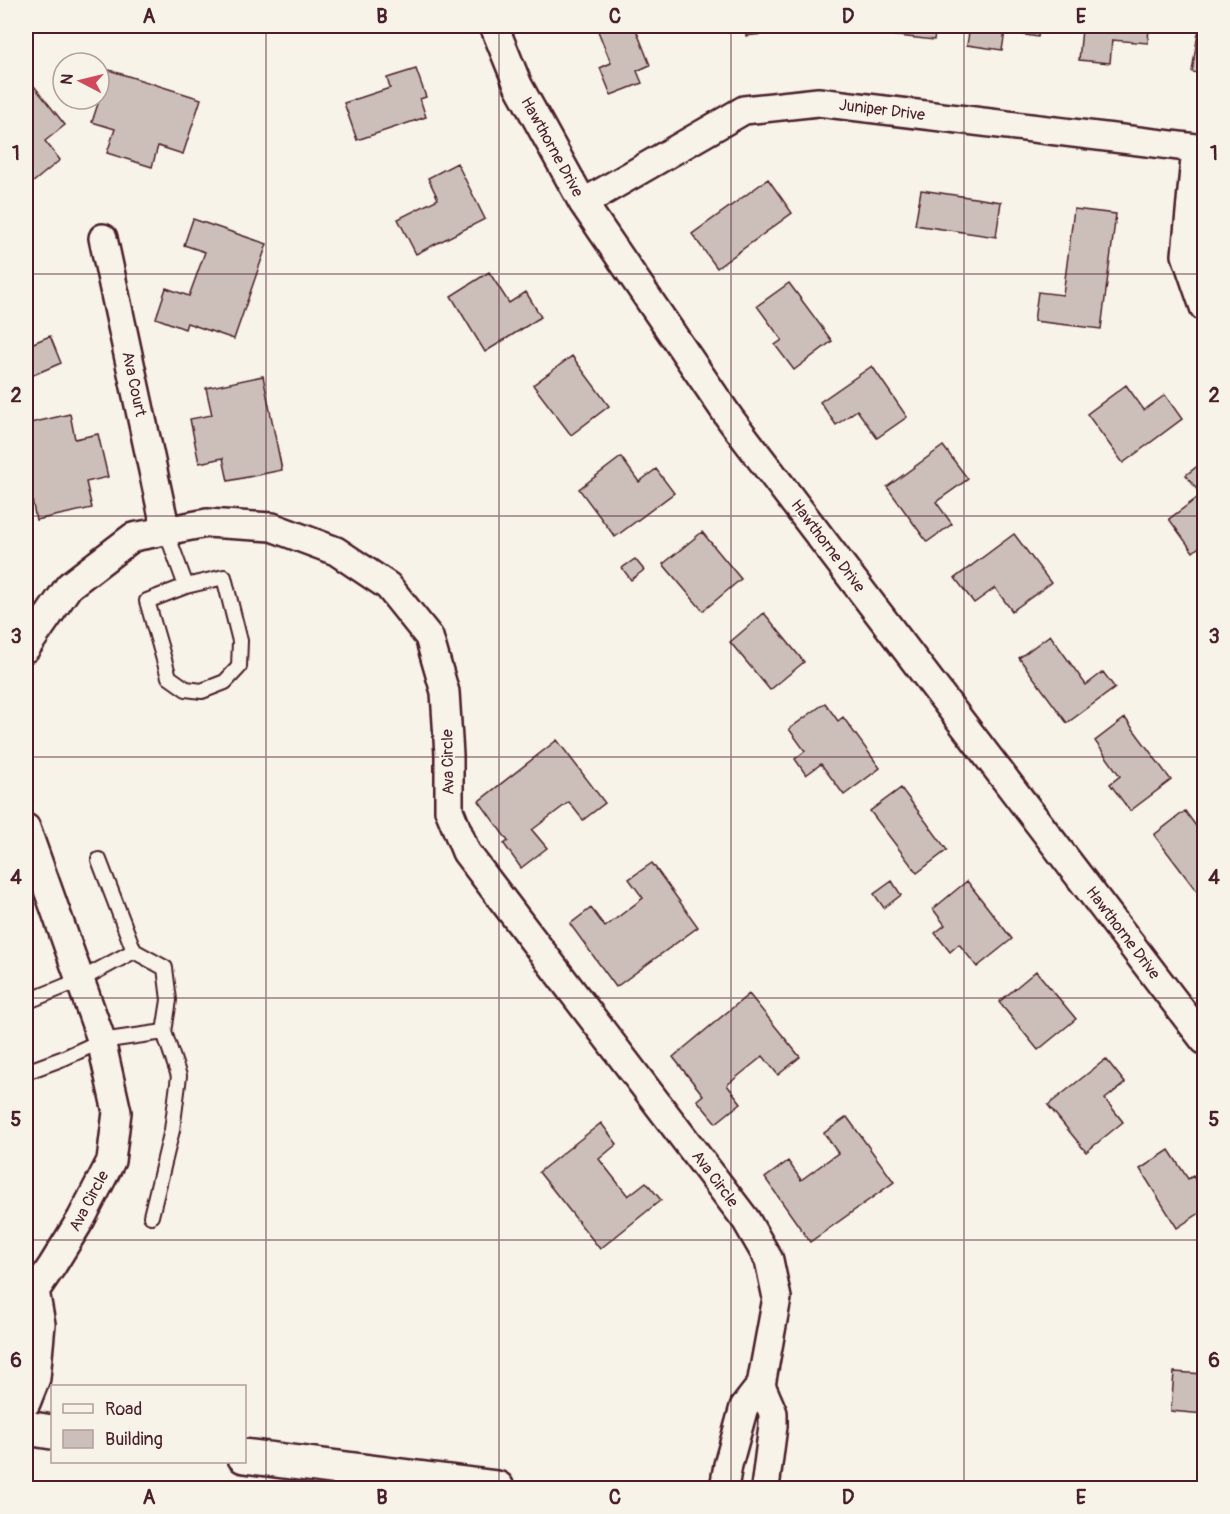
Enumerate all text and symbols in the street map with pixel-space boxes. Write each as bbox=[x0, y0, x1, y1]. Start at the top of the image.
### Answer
text: A bbox=[143, 4, 156, 29]
text: B bbox=[376, 4, 388, 29]
text: C bbox=[609, 4, 621, 29]
text: D bbox=[842, 4, 855, 29]
text: E bbox=[1076, 4, 1087, 29]
north arrow bbox=[51, 51, 111, 111]
text: N bbox=[57, 73, 78, 86]
street label: Hawthorne Drive bbox=[516, 94, 588, 201]
street label: Juniper Drive bbox=[838, 95, 926, 125]
text: 1 bbox=[12, 141, 20, 166]
text: 1 bbox=[1210, 141, 1218, 166]
street label: Ava Court bbox=[117, 350, 151, 419]
text: 2 bbox=[10, 383, 22, 408]
text: 2 bbox=[1208, 383, 1220, 408]
street label: Hawthorne Drive bbox=[787, 496, 870, 597]
text: 3 bbox=[10, 624, 22, 649]
text: 3 bbox=[1208, 624, 1220, 649]
street label: Ava Circle bbox=[437, 729, 459, 795]
text: 4 bbox=[10, 865, 22, 890]
text: 4 bbox=[1208, 865, 1220, 890]
street label: Hawthorne Drive bbox=[1082, 883, 1165, 984]
text: 5 bbox=[11, 1107, 22, 1132]
text: 5 bbox=[1209, 1107, 1220, 1132]
street label: Ava Circle bbox=[687, 1147, 743, 1211]
street label: Ava Circle bbox=[65, 1167, 113, 1235]
text: 6 bbox=[10, 1348, 22, 1373]
text: 6 bbox=[1208, 1348, 1220, 1373]
legend bbox=[51, 1385, 246, 1463]
text: Road bbox=[105, 1398, 142, 1421]
text: Building bbox=[105, 1428, 163, 1451]
text: A bbox=[143, 1485, 156, 1510]
text: B bbox=[376, 1485, 388, 1510]
text: C bbox=[609, 1485, 621, 1510]
text: D bbox=[842, 1485, 855, 1510]
text: E bbox=[1076, 1485, 1087, 1510]

